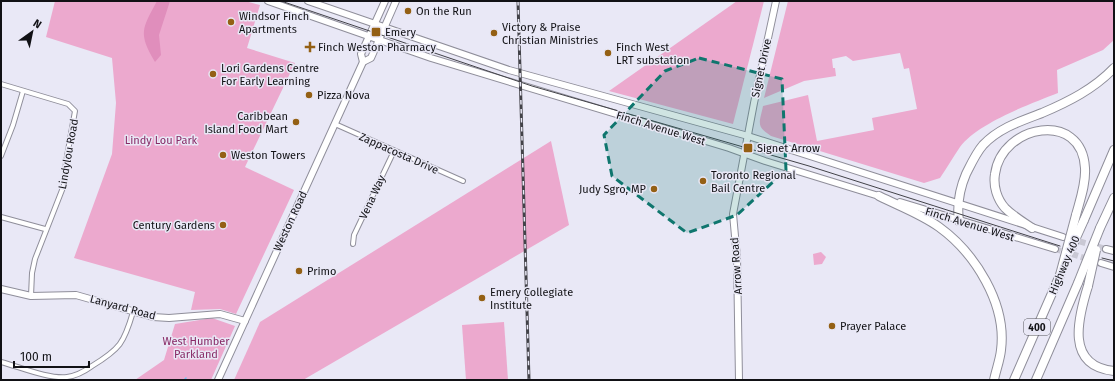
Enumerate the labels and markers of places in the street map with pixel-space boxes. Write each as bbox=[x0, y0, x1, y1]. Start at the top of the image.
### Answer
place label: On the Run bbox=[416, 5, 472, 18]
marker: On the Run bbox=[403, 6, 413, 16]
place label: Windsor Finch Apartments bbox=[239, 10, 309, 36]
marker: Windsor Finch Apartments bbox=[226, 17, 236, 27]
place label: Victory & Praise Christian Ministries bbox=[502, 21, 598, 47]
marker: Emery bbox=[370, 26, 382, 38]
place label: Emery bbox=[385, 26, 416, 39]
marker: Victory & Praise Christian Ministries bbox=[489, 28, 499, 38]
place label: Finch Weston Pharmacy bbox=[318, 41, 436, 54]
place label: Finch West LRT substation bbox=[616, 41, 690, 67]
marker: Finch Weston Pharmacy bbox=[305, 42, 315, 52]
marker: Finch West LRT substation bbox=[603, 48, 613, 58]
place label: Lori Gardens Centre For Early Learning bbox=[221, 62, 319, 88]
marker: Lori Gardens Centre For Early Learning bbox=[208, 69, 218, 79]
place label: Pizza Nova bbox=[317, 89, 370, 102]
marker: Pizza Nova bbox=[304, 90, 314, 100]
place label: Caribbean Island Food Mart bbox=[204, 110, 288, 136]
marker: Caribbean Island Food Mart bbox=[291, 117, 301, 127]
marker: Signet Arrow bbox=[742, 142, 754, 154]
place label: Signet Arrow bbox=[757, 142, 820, 155]
place label: Weston Towers bbox=[231, 149, 305, 162]
marker: Weston Towers bbox=[218, 150, 228, 160]
place label: Toronto Regional Bail Centre bbox=[711, 169, 796, 195]
marker: Toronto Regional Bail Centre bbox=[698, 176, 708, 186]
place label: Judy Sgro, MP bbox=[579, 183, 647, 196]
marker: Judy Sgro, MP bbox=[649, 184, 659, 194]
place label: Century Gardens bbox=[133, 219, 215, 232]
marker: Century Gardens bbox=[218, 220, 228, 230]
place label: Primo bbox=[307, 265, 336, 278]
marker: Primo bbox=[294, 266, 304, 276]
place label: Emery Collegiate Institute bbox=[490, 286, 573, 312]
marker: Emery Collegiate Institute bbox=[477, 293, 487, 303]
place label: Prayer Palace bbox=[840, 320, 906, 333]
marker: Prayer Palace bbox=[827, 321, 837, 331]

